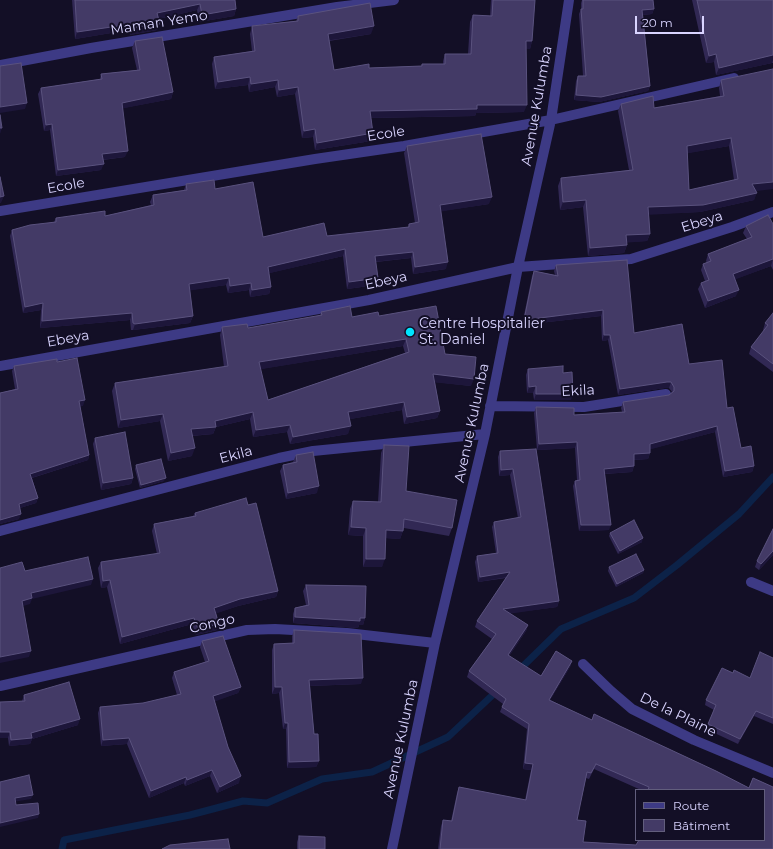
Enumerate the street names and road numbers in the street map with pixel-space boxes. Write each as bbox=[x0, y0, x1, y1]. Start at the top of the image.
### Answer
street label: Maman Yemo bbox=[109, 7, 209, 39]
street label: Avenue Kulumba bbox=[518, 45, 556, 167]
street label: Ecole bbox=[366, 123, 406, 145]
street label: Ecole bbox=[46, 174, 86, 198]
street label: Ebeya bbox=[679, 208, 725, 236]
street label: Ebeya bbox=[363, 268, 409, 294]
street label: Ebeya bbox=[45, 327, 91, 351]
street label: Avenue Kulumba bbox=[451, 362, 493, 484]
street label: Ekila bbox=[561, 382, 595, 400]
street label: Ekila bbox=[218, 443, 254, 467]
street label: Congo bbox=[188, 611, 236, 637]
street label: Avenue Kulumba bbox=[380, 678, 422, 800]
street label: De la Plaine bbox=[637, 689, 719, 741]

